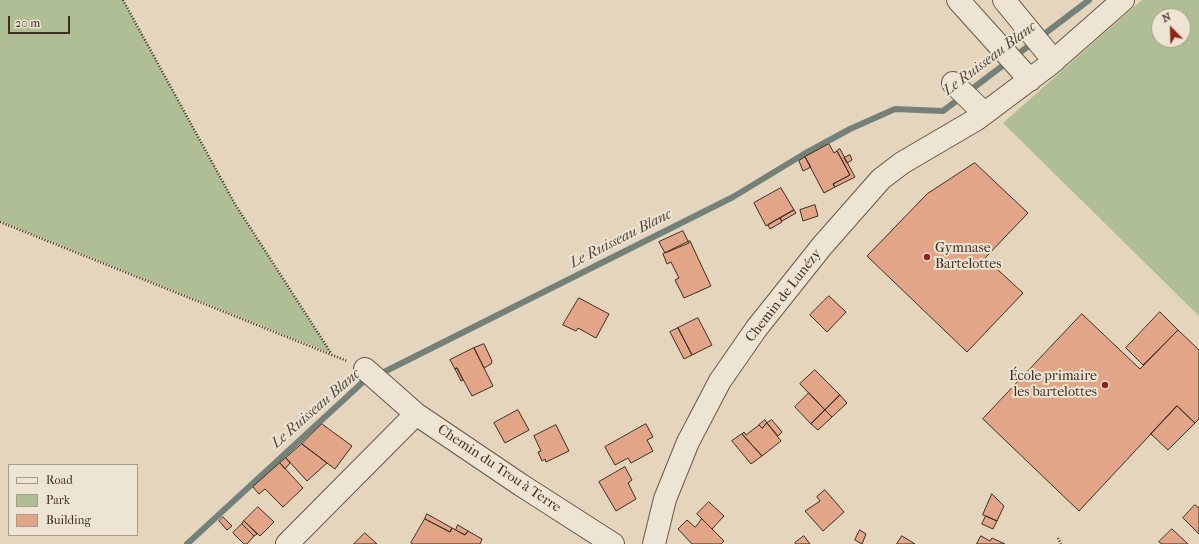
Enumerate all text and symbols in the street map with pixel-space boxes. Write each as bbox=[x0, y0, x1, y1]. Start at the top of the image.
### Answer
scale bar bbox=[10, 8, 72, 34]
north arrow bbox=[1151, 8, 1191, 48]
text: N bbox=[1160, 10, 1173, 25]
text: 20 m bbox=[15, 16, 40, 30]
water label: Le Ruisseau Blanc bbox=[940, 18, 1040, 100]
water label: Le Ruisseau Blanc bbox=[567, 206, 675, 272]
place label: Gymnase Bartelottes bbox=[935, 241, 1001, 274]
street label: Chemin de Lunézy bbox=[742, 246, 826, 346]
marker: Gymnase Bartelottes bbox=[922, 252, 932, 262]
water label: Le Ruisseau Blanc bbox=[268, 365, 364, 453]
place label: École primaire les bartelottes bbox=[1009, 369, 1097, 402]
marker: École primaire les bartelottes bbox=[1100, 380, 1110, 390]
street label: Chemin du Trou à Terre bbox=[434, 421, 564, 517]
legend bbox=[8, 464, 138, 536]
text: Road bbox=[46, 473, 73, 487]
text: Park bbox=[46, 493, 70, 507]
text: Building bbox=[46, 513, 91, 527]

